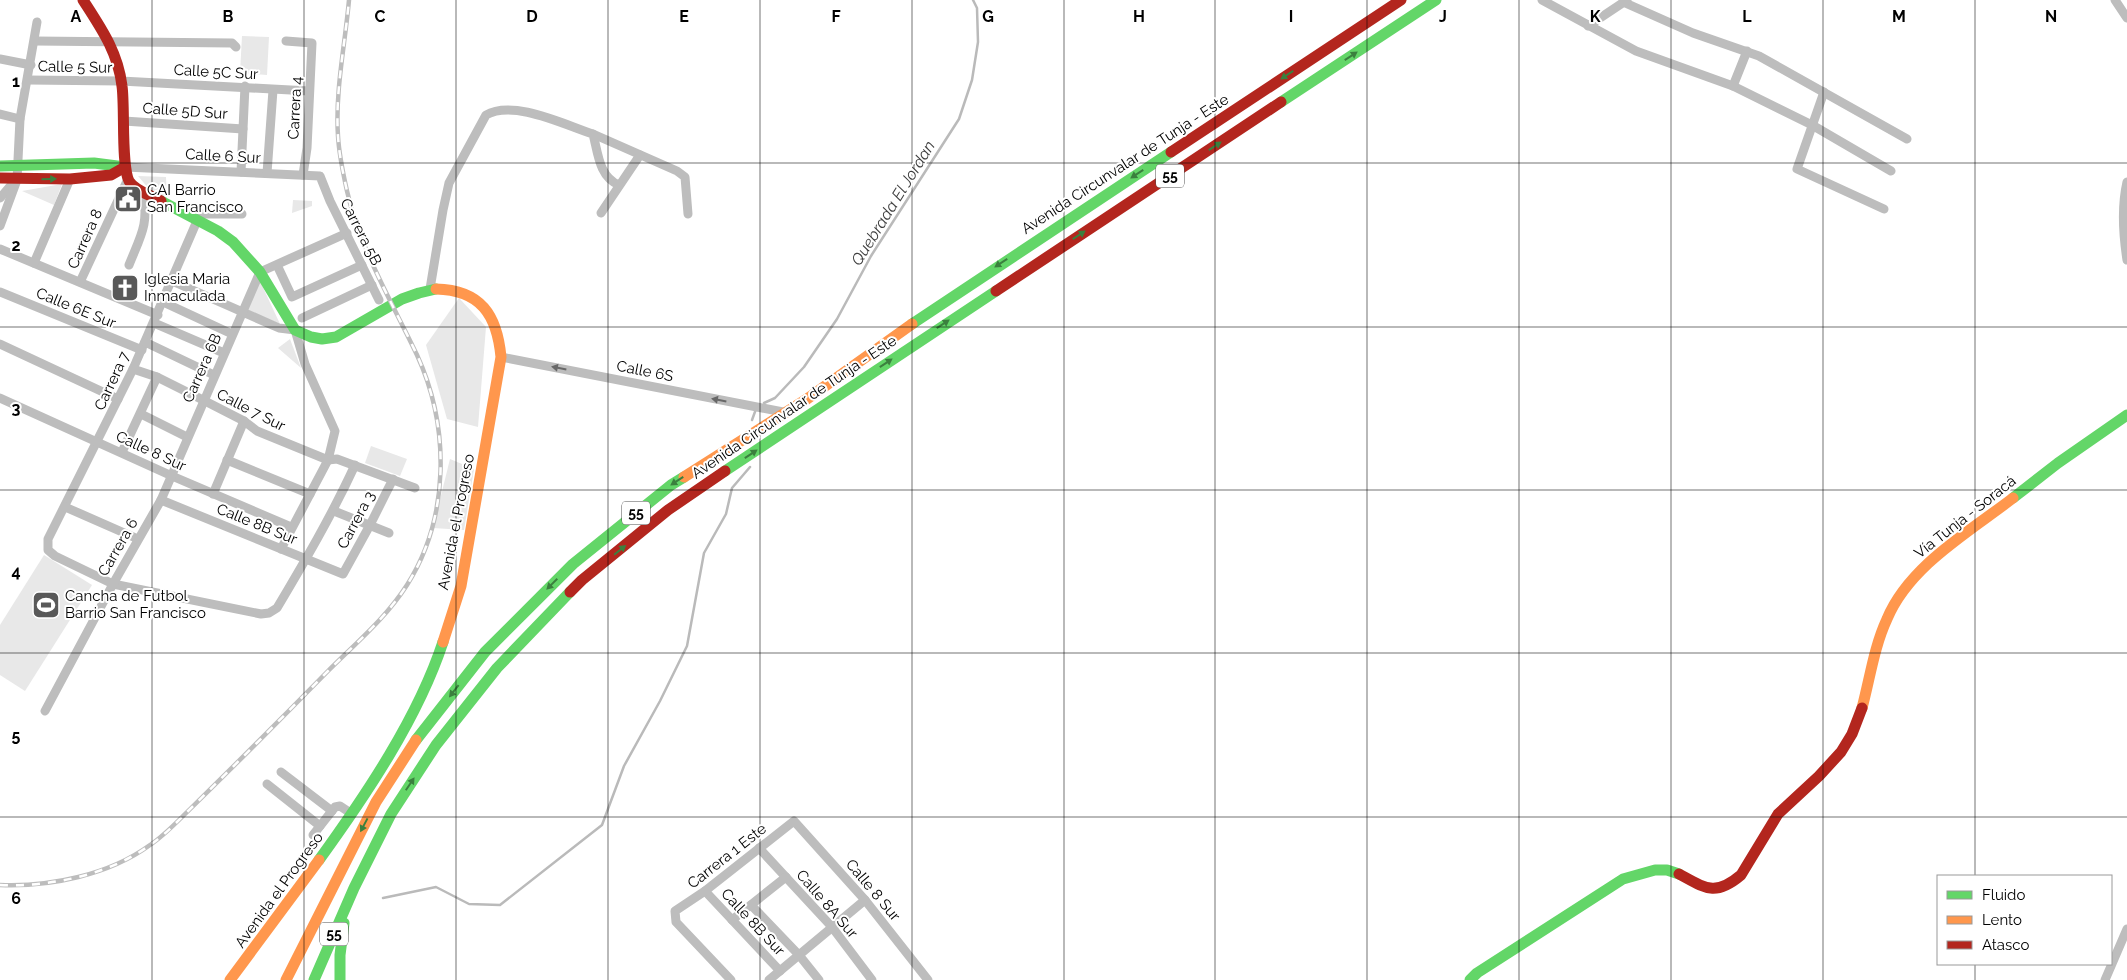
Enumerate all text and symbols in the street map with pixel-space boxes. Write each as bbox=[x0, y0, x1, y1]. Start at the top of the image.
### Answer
text: A bbox=[71, 7, 82, 26]
text: B bbox=[223, 7, 234, 26]
text: C bbox=[375, 7, 386, 26]
text: D bbox=[526, 7, 538, 26]
text: E bbox=[679, 7, 689, 26]
text: F bbox=[831, 7, 841, 26]
text: G bbox=[982, 7, 994, 26]
text: H bbox=[1133, 7, 1145, 26]
text: I bbox=[1289, 7, 1293, 26]
text: J bbox=[1439, 7, 1447, 26]
text: K bbox=[1590, 7, 1601, 26]
text: L bbox=[1742, 7, 1752, 26]
text: M bbox=[1892, 7, 1906, 26]
text: N bbox=[2045, 7, 2057, 26]
one-way arrow bbox=[1344, 52, 1358, 61]
street label: Calle 5 Sur bbox=[38, 57, 113, 77]
street label: Calle 5C Sur bbox=[173, 61, 260, 83]
one-way arrow bbox=[1281, 70, 1294, 80]
text: 1 bbox=[12, 72, 20, 91]
street label: Carrera 4 bbox=[284, 76, 306, 140]
street label: Avenida Circunvalar de Tunja - Este bbox=[1018, 90, 1232, 238]
street label: Calle 5D Sur bbox=[142, 99, 229, 123]
water label: Quebrada El Jordan bbox=[847, 137, 939, 269]
one-way arrow bbox=[1208, 141, 1222, 150]
street label: Calle 6 Sur bbox=[185, 145, 262, 167]
road number: 55 bbox=[1156, 165, 1184, 188]
one-way arrow bbox=[1130, 169, 1144, 179]
one-way arrow bbox=[41, 175, 57, 183]
place label: CAI Barrio San Francisco bbox=[147, 181, 243, 216]
public building icon: CAI Barrio San Francisco bbox=[113, 184, 143, 214]
street label: Carrera 5B bbox=[336, 195, 386, 269]
street label: Carrera 8 bbox=[64, 206, 106, 272]
one-way arrow bbox=[1073, 230, 1086, 240]
text: 2 bbox=[11, 236, 21, 255]
one-way arrow bbox=[995, 258, 1008, 268]
place label: Iglesia Maria Inmaculada bbox=[144, 270, 230, 305]
church icon: Iglesia Maria Inmaculada bbox=[110, 273, 140, 303]
street label: Calle 6E Sur bbox=[33, 284, 119, 332]
one-way arrow bbox=[937, 319, 950, 329]
street label: Carrera 6B bbox=[179, 331, 225, 405]
street label: Avenida Circunvalar de Tunja - Este bbox=[688, 331, 900, 483]
street label: Carrera 7 bbox=[91, 349, 133, 413]
street label: Calle 6S bbox=[615, 357, 675, 385]
one-way arrow bbox=[879, 358, 892, 368]
one-way arrow bbox=[551, 364, 567, 372]
street label: Calle 7 Sur bbox=[214, 385, 289, 435]
one-way arrow bbox=[710, 395, 726, 403]
text: 3 bbox=[12, 399, 21, 418]
street label: Calle 8 Sur bbox=[113, 427, 190, 475]
one-way arrow bbox=[744, 449, 758, 459]
street label: Avenida el Progreso bbox=[434, 452, 478, 592]
street label: Vía Tunja - Soracá bbox=[1911, 472, 2019, 562]
one-way arrow bbox=[671, 476, 684, 486]
street label: Carrera 3 bbox=[333, 488, 379, 552]
street label: Calle 8B Sur bbox=[214, 500, 301, 549]
road number: 55 bbox=[622, 502, 650, 524]
street label: Carrera 6 bbox=[94, 515, 142, 579]
one-way arrow bbox=[613, 544, 626, 555]
text: 4 bbox=[11, 562, 21, 581]
one-way arrow bbox=[546, 578, 558, 590]
place label: Cancha de Futbol Barrio San Francisco bbox=[65, 587, 206, 622]
sports icon: Cancha de Futbol Barrio San Francisco bbox=[31, 590, 61, 620]
one-way arrow bbox=[449, 684, 460, 697]
text: 5 bbox=[12, 726, 21, 745]
one-way arrow bbox=[406, 777, 415, 791]
one-way arrow bbox=[360, 818, 368, 833]
street label: Carrera 1 Este bbox=[684, 820, 770, 892]
street label: Avenida el Progreso bbox=[231, 829, 327, 951]
street label: Calle 8 Sur bbox=[842, 855, 905, 925]
street label: Calle 8A Sur bbox=[792, 866, 862, 942]
legend bbox=[1937, 875, 2112, 965]
street label: Calle 8B Sur bbox=[717, 885, 789, 960]
text: Fluido bbox=[1982, 886, 2025, 904]
text: 6 bbox=[11, 889, 21, 908]
text: Lento bbox=[1982, 911, 2022, 929]
road number: 55 bbox=[320, 922, 348, 946]
text: Atasco bbox=[1982, 936, 2029, 954]

